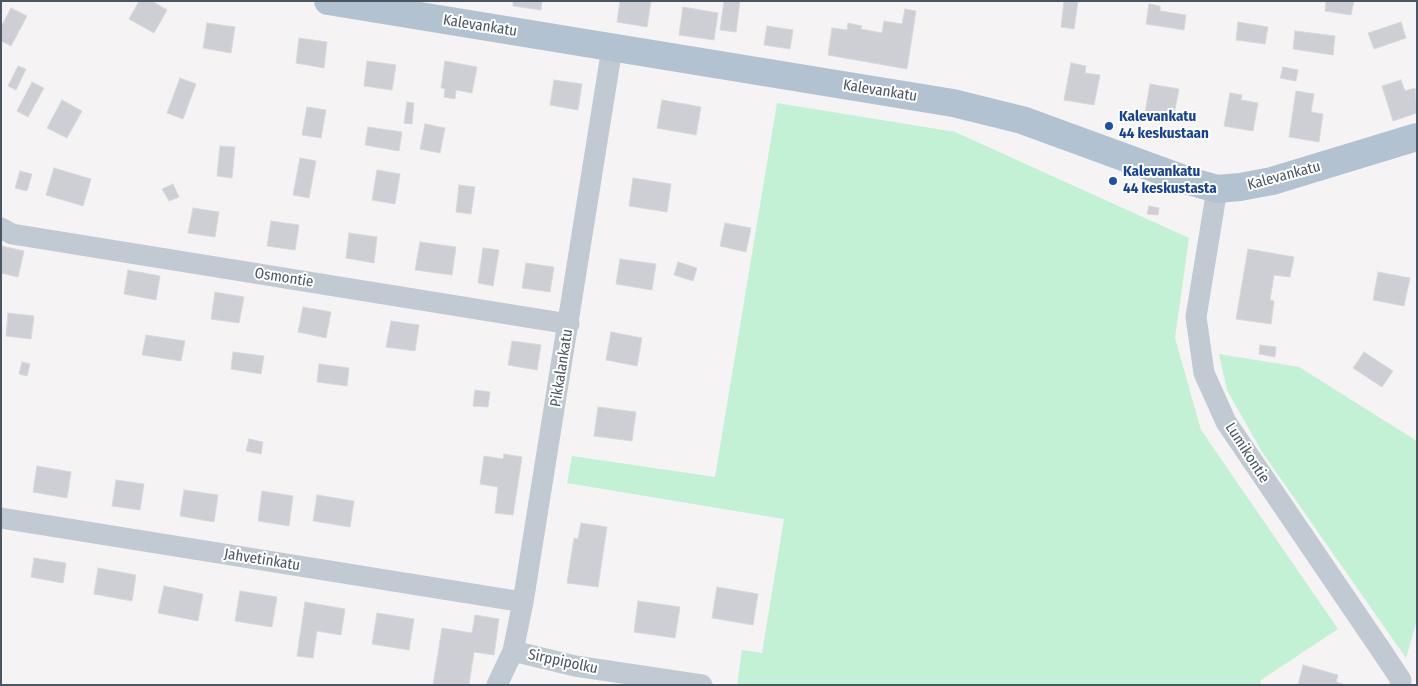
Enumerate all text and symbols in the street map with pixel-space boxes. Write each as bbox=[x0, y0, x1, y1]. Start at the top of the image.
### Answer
street label: Kalevankatu bbox=[442, 11, 518, 41]
street label: Kalevankatu bbox=[842, 76, 918, 106]
place label: Kalevankatu 44 keskustaan bbox=[1119, 108, 1209, 143]
marker: Kalevankatu 44 keskustaan bbox=[1103, 120, 1115, 132]
street label: Kalevankatu bbox=[1246, 158, 1322, 194]
place label: Kalevankatu 44 keskustasta bbox=[1123, 163, 1217, 198]
marker: Kalevankatu 44 keskustasta bbox=[1107, 175, 1119, 187]
street label: Osmontie bbox=[253, 264, 315, 292]
street label: Pikkalankatu bbox=[547, 328, 577, 408]
street label: Lumikontie bbox=[1221, 419, 1273, 487]
street label: Jahvetinkatu bbox=[223, 545, 301, 575]
street label: Sirppipolku bbox=[527, 646, 599, 678]

